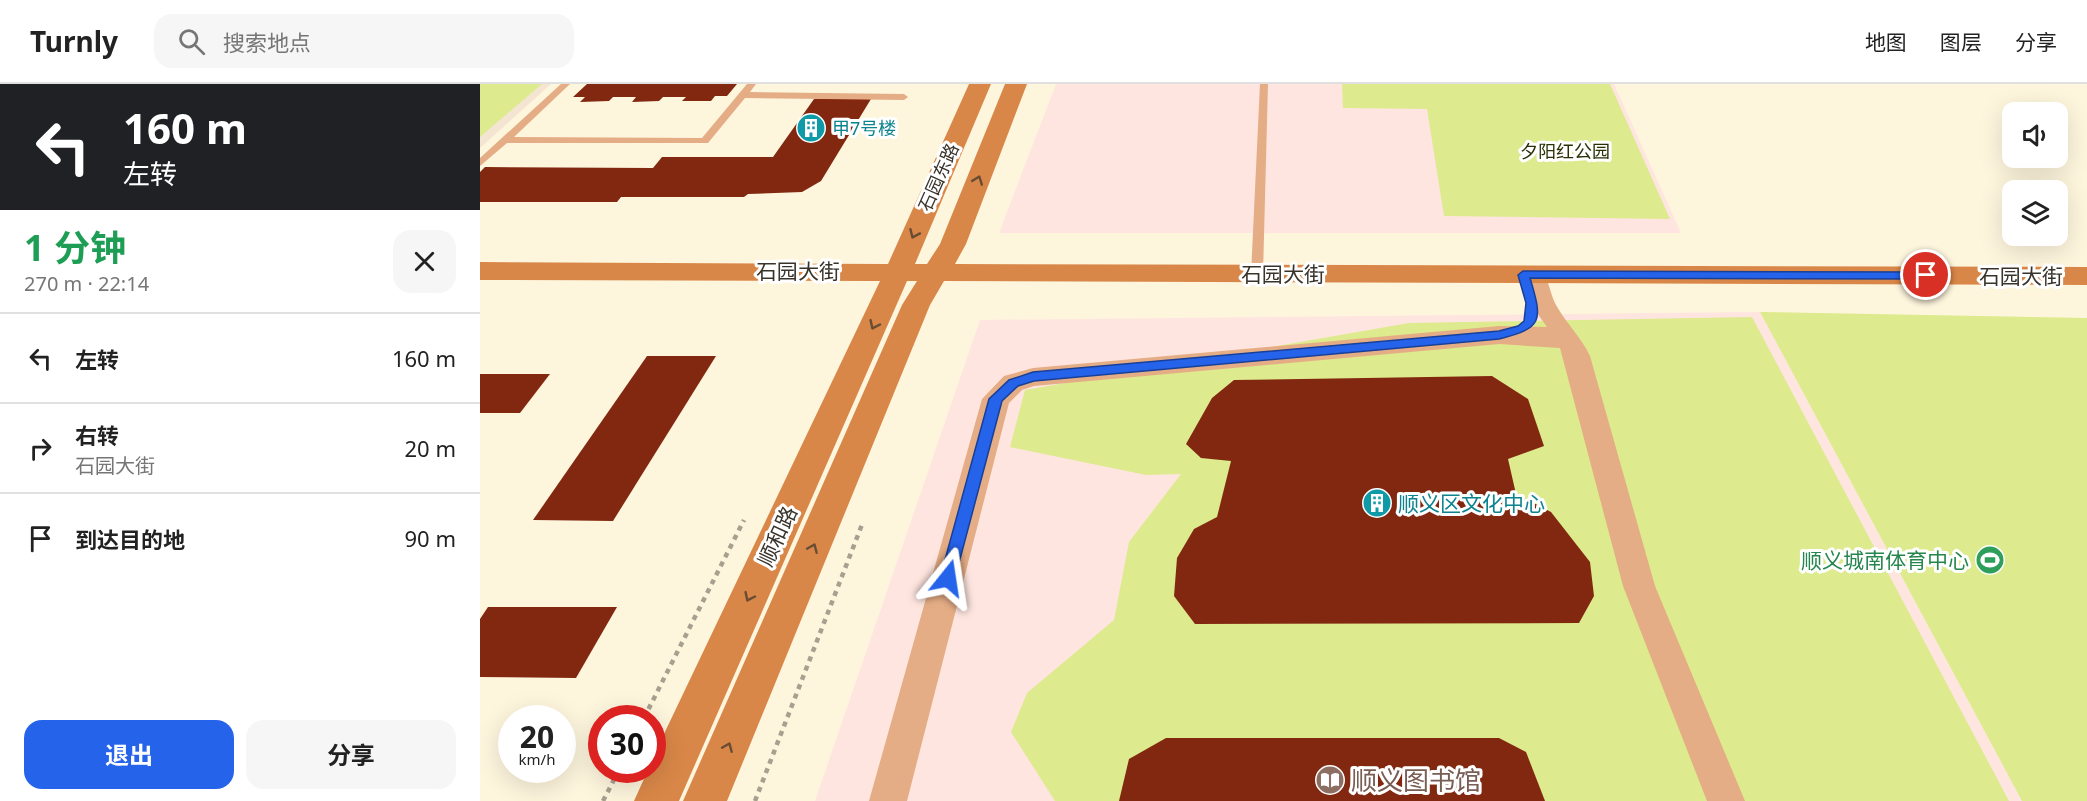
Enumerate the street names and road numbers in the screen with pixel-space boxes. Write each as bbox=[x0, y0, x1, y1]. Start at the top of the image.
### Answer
street label: 石园东路 bbox=[912, 139, 964, 215]
street label: 石园大街 bbox=[756, 257, 840, 285]
street label: 石园大街 bbox=[1241, 260, 1325, 288]
street label: 石园大街 bbox=[1979, 262, 2063, 290]
street label: 顺和路 bbox=[751, 502, 803, 570]

